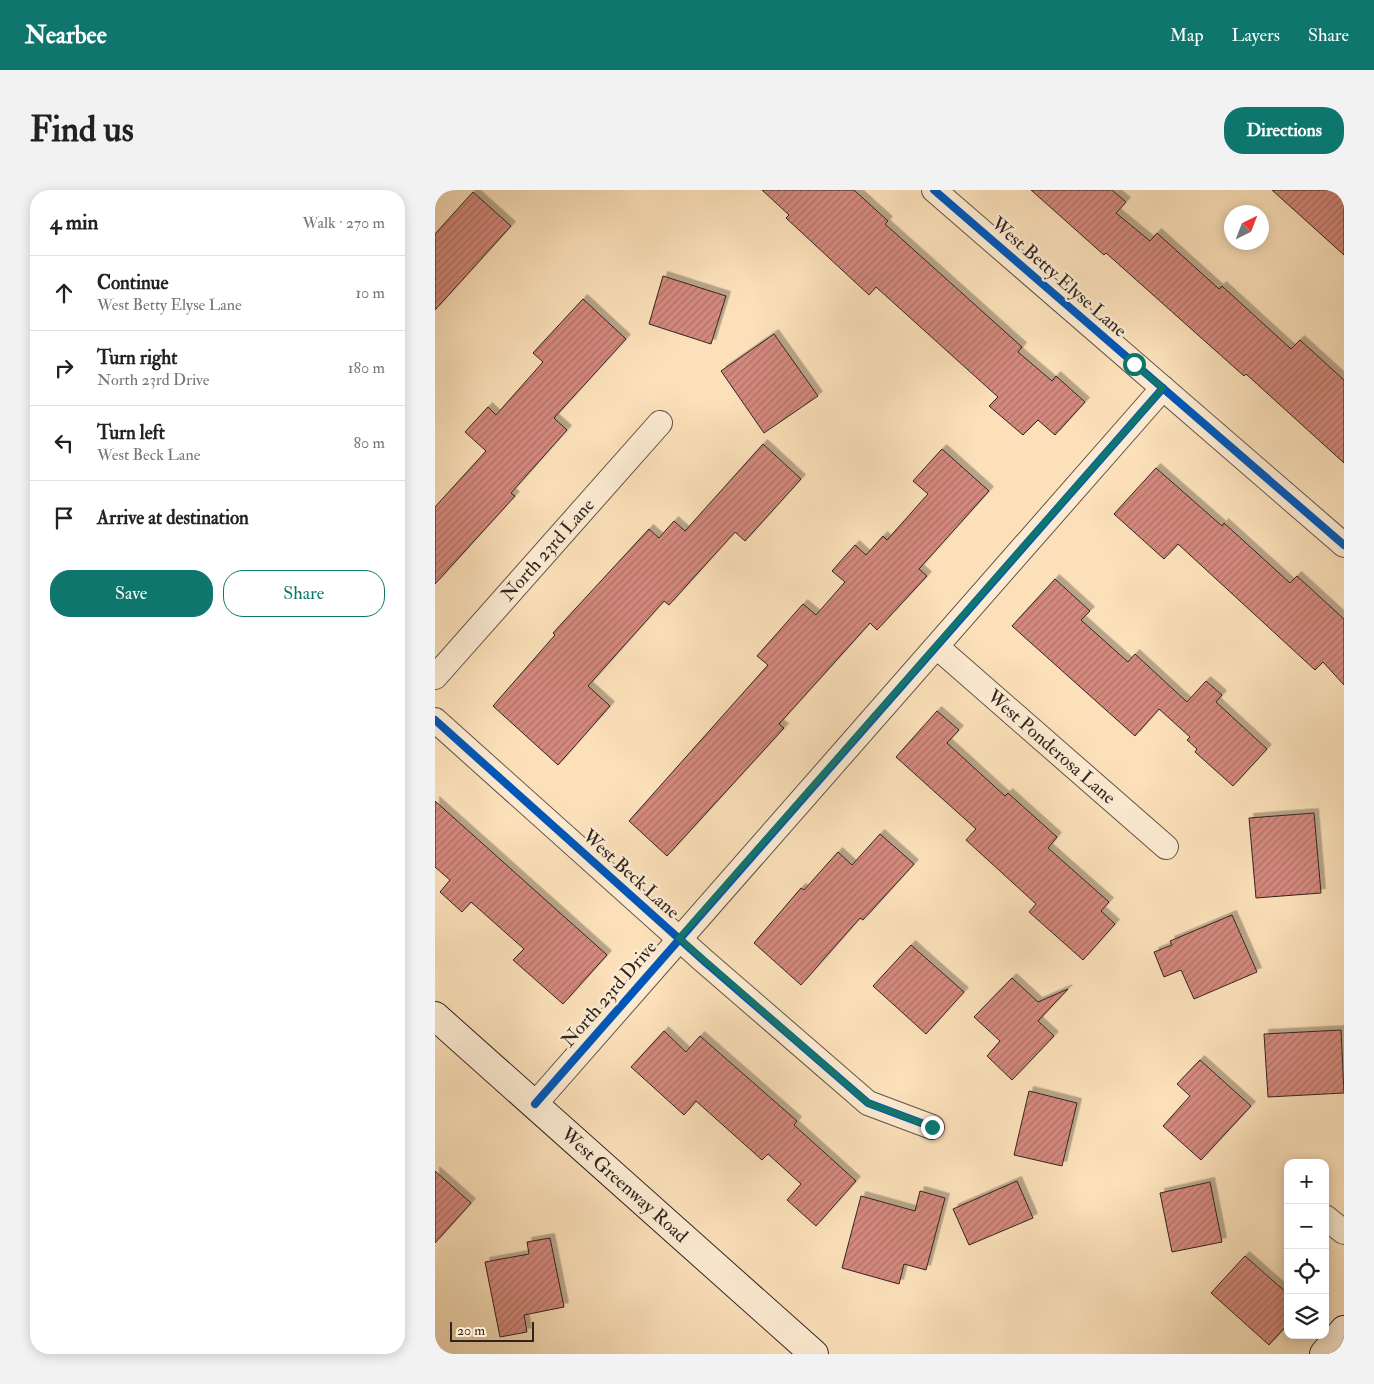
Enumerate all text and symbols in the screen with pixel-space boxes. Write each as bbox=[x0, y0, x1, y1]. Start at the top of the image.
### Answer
text: Nearbee bbox=[25, 20, 107, 51]
text: Map bbox=[1170, 24, 1204, 47]
text: Layers bbox=[1232, 24, 1280, 47]
text: Share bbox=[1308, 24, 1349, 47]
button: Directions bbox=[1224, 107, 1344, 154]
text: Find us bbox=[30, 108, 134, 152]
north arrow bbox=[1224, 205, 1269, 250]
text: 4 min bbox=[50, 209, 98, 236]
street label: West Betty Elyse Lane bbox=[985, 211, 1132, 342]
text: Walk · 270 m bbox=[303, 213, 385, 233]
text: Continue bbox=[97, 271, 168, 295]
icon: ahead bbox=[50, 279, 78, 307]
text: 10 m bbox=[355, 283, 385, 303]
text: West Betty Elyse Lane bbox=[97, 295, 242, 315]
text: Turn right bbox=[97, 346, 177, 370]
route start bbox=[1123, 353, 1146, 376]
icon: right bbox=[50, 354, 78, 382]
text: 180 m bbox=[348, 358, 385, 378]
text: North 23rd Drive bbox=[97, 370, 210, 390]
text: Turn left bbox=[97, 421, 165, 445]
icon: left bbox=[50, 429, 78, 457]
text: 80 m bbox=[354, 433, 385, 453]
text: West Beck Lane bbox=[97, 445, 200, 465]
street label: North 23rd Lane bbox=[496, 493, 600, 606]
icon: arrive bbox=[50, 504, 78, 532]
text: Arrive at destination bbox=[97, 506, 249, 530]
button: Save bbox=[50, 570, 213, 617]
button: Share bbox=[223, 570, 385, 617]
street label: West Ponderosa Lane bbox=[981, 684, 1121, 810]
street label: West Beck Lane bbox=[577, 823, 685, 924]
street label: North 23rd Drive bbox=[556, 936, 662, 1052]
route end bbox=[921, 1116, 944, 1139]
street label: West Greenway Road bbox=[555, 1121, 694, 1248]
map controls bbox=[1284, 1159, 1329, 1339]
button: + bbox=[1284, 1159, 1329, 1204]
button: − bbox=[1284, 1204, 1329, 1249]
button: locate bbox=[1284, 1249, 1329, 1294]
button: layers bbox=[1284, 1294, 1329, 1339]
scale bar bbox=[450, 1319, 534, 1342]
text: 20 m bbox=[457, 1322, 485, 1339]

